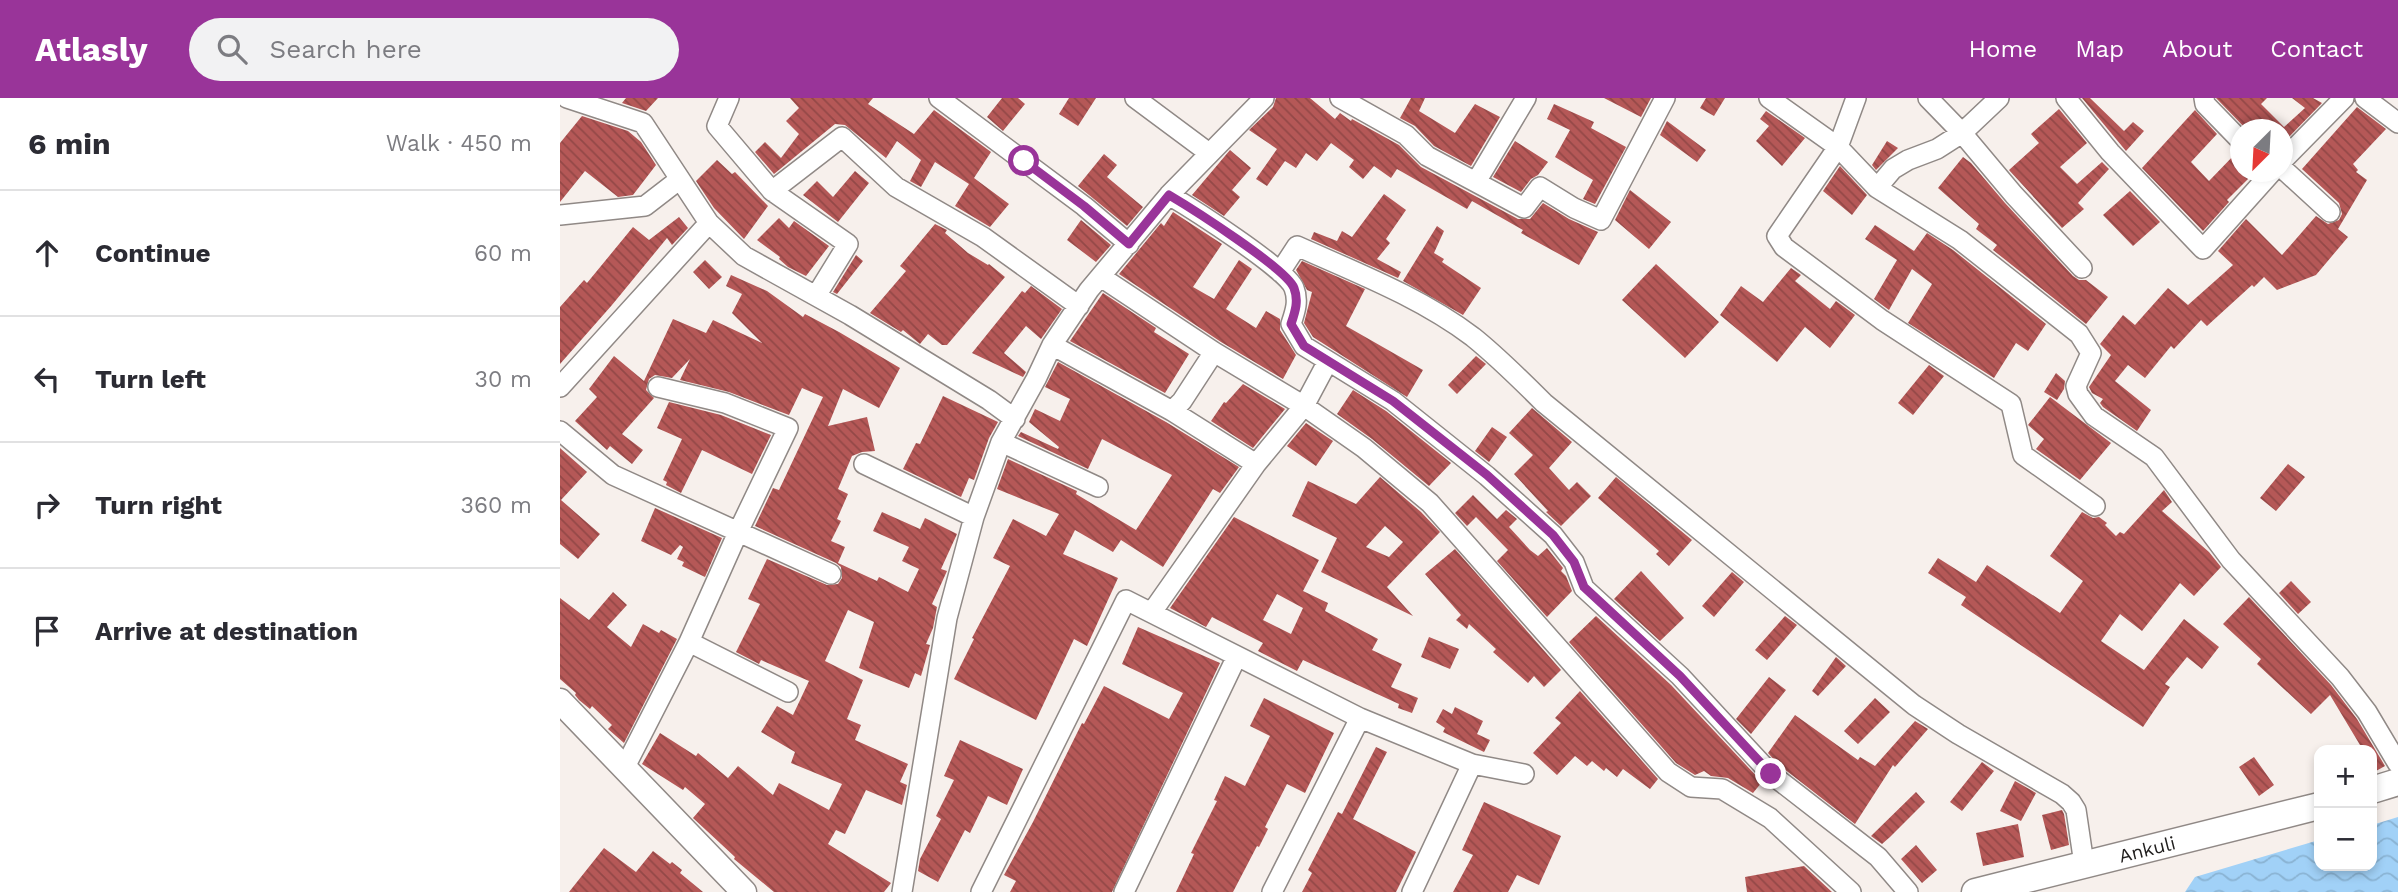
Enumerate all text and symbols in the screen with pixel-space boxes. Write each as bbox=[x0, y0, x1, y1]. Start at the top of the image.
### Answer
search box bbox=[189, 18, 679, 81]
text: Atlasly bbox=[35, 30, 147, 69]
icon: search bbox=[213, 30, 251, 68]
text: Search here bbox=[269, 34, 422, 64]
text: Home bbox=[1969, 35, 2037, 63]
text: Map bbox=[2075, 35, 2124, 63]
text: About bbox=[2162, 35, 2232, 63]
text: Contact bbox=[2270, 35, 2363, 63]
north arrow bbox=[2230, 119, 2293, 182]
text: 6 min bbox=[28, 126, 111, 161]
text: Walk · 450 m bbox=[386, 130, 532, 157]
route start bbox=[1008, 145, 1039, 176]
icon: ahead bbox=[28, 234, 66, 272]
text: Continue bbox=[95, 238, 211, 268]
text: 60 m bbox=[474, 240, 532, 267]
icon: left bbox=[28, 360, 66, 398]
text: Turn left bbox=[95, 364, 206, 394]
text: 30 m bbox=[475, 366, 532, 393]
icon: right bbox=[28, 486, 66, 524]
text: Turn right bbox=[95, 490, 222, 520]
text: 360 m bbox=[461, 492, 532, 519]
icon: arrive bbox=[28, 612, 66, 650]
text: Arrive at destination bbox=[95, 616, 358, 646]
map controls bbox=[2314, 745, 2377, 871]
button: + bbox=[2314, 745, 2377, 808]
route end bbox=[1755, 758, 1786, 789]
button: − bbox=[2314, 808, 2377, 871]
street label: Ankuli bbox=[2116, 831, 2178, 868]

